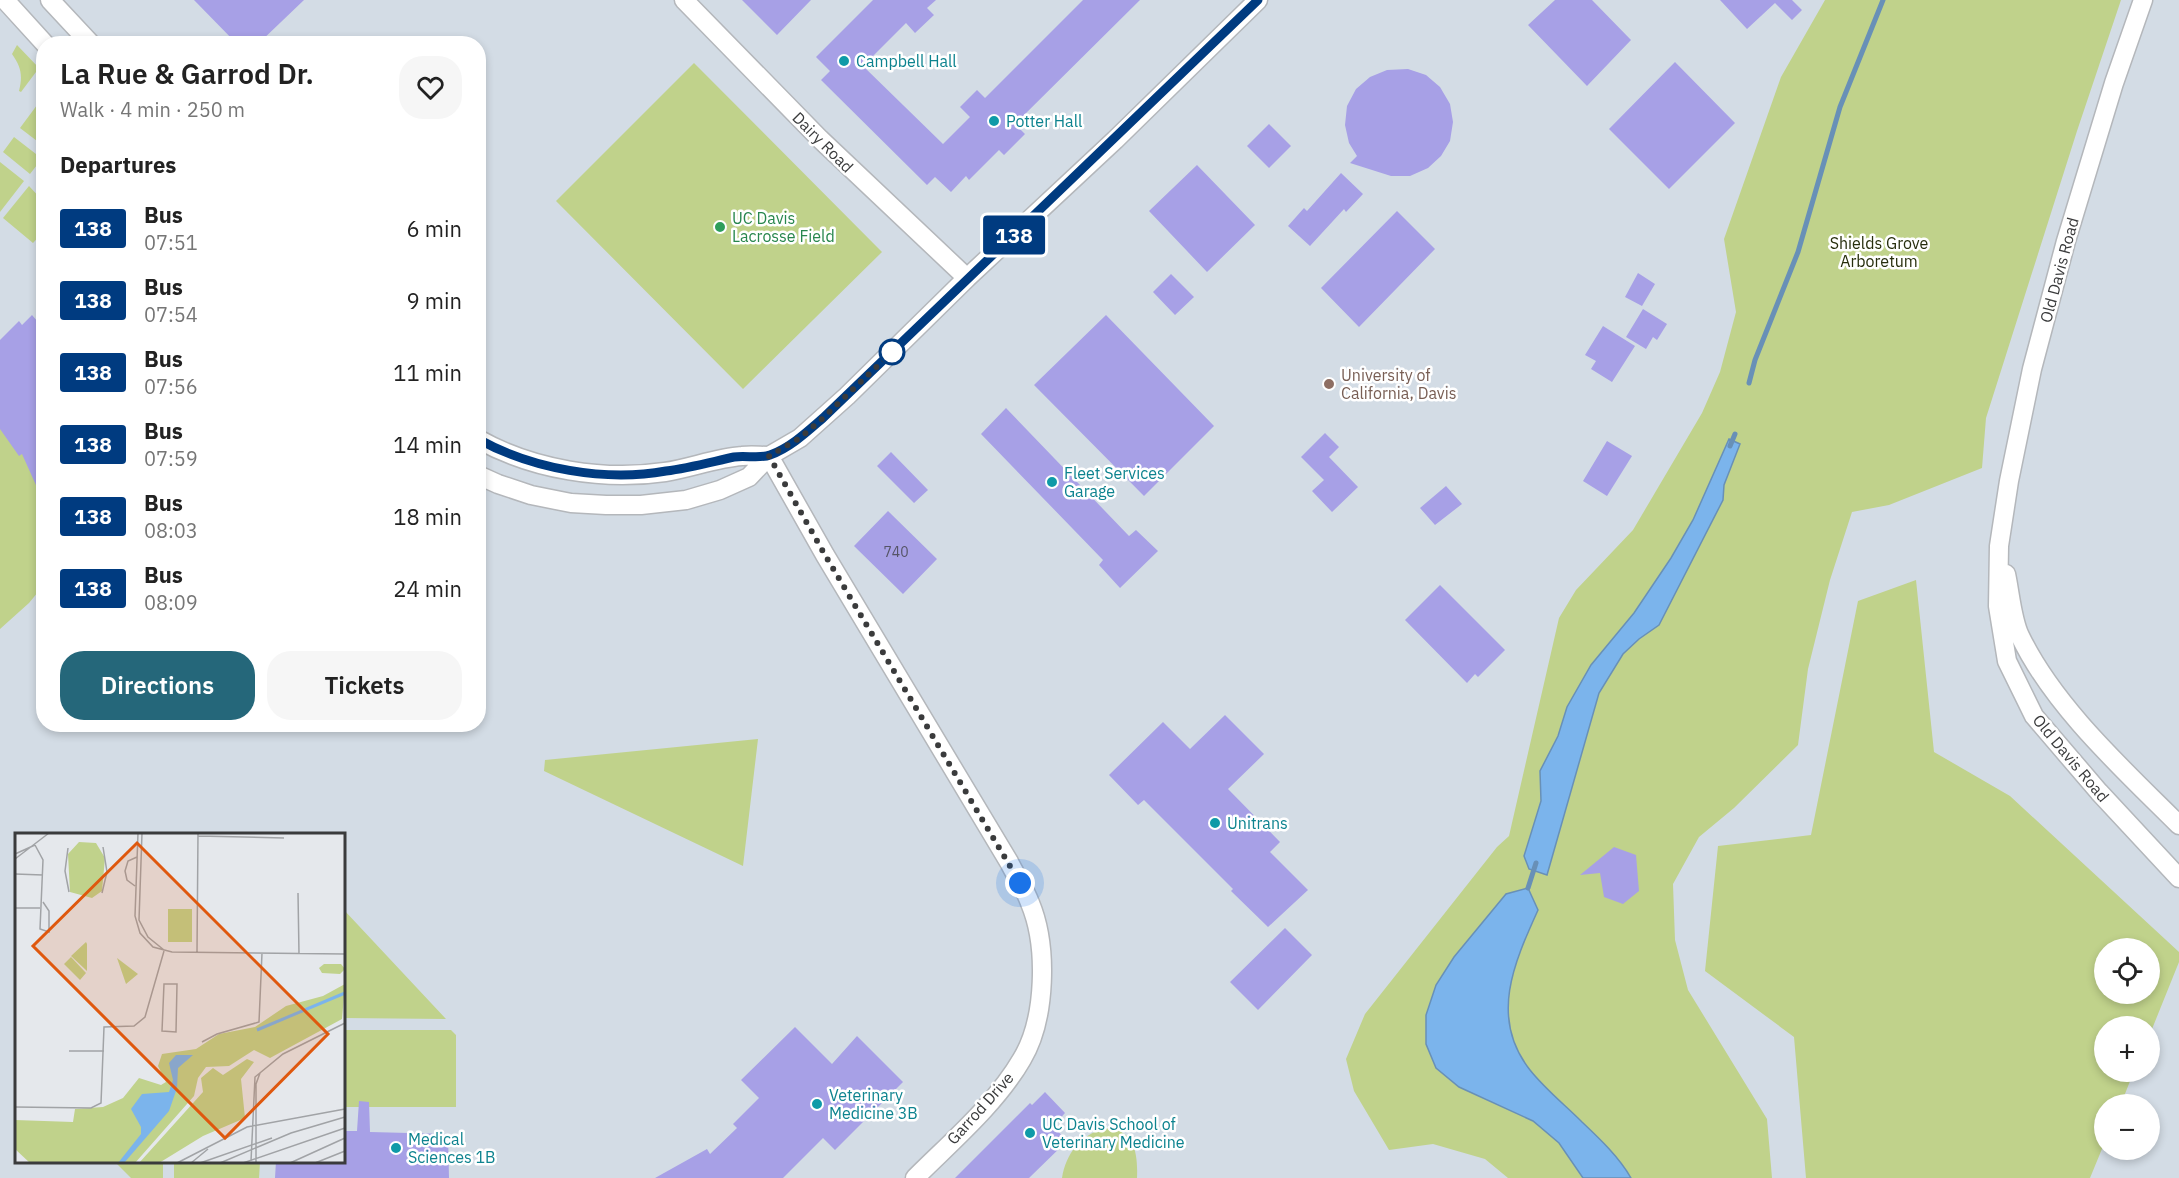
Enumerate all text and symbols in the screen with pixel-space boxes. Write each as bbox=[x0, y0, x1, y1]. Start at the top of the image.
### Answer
place label: Campbell Hall bbox=[856, 51, 957, 71]
marker: Campbell Hall bbox=[837, 54, 851, 68]
text: La Rue & Garrod Dr. bbox=[60, 55, 314, 92]
button: heart bbox=[399, 56, 462, 119]
text: Walk · 4 min · 250 m bbox=[60, 96, 245, 123]
street label: Dairy Road bbox=[788, 107, 858, 177]
place label: Potter Hall bbox=[1006, 111, 1082, 131]
marker: Potter Hall bbox=[987, 114, 1001, 128]
text: Departures bbox=[60, 150, 176, 179]
text: Bus bbox=[144, 200, 183, 229]
place label: UC Davis Lacrosse Field bbox=[732, 208, 835, 246]
text: 138 bbox=[74, 214, 112, 242]
text: 6 min bbox=[406, 214, 462, 243]
street label: Old Davis Road bbox=[2035, 215, 2083, 325]
line badge: 138 bbox=[980, 216, 1048, 254]
marker: UC Davis Lacrosse Field bbox=[713, 220, 727, 234]
text: 138 bbox=[995, 221, 1033, 249]
text: 07:51 bbox=[144, 229, 198, 256]
park label: Shields Grove Arboretum bbox=[1830, 233, 1929, 271]
text: Bus bbox=[144, 272, 183, 301]
text: 138 bbox=[74, 286, 112, 314]
text: 9 min bbox=[406, 286, 462, 315]
text: 07:54 bbox=[144, 301, 198, 328]
unlabelled marker bbox=[879, 339, 905, 365]
text: Bus bbox=[144, 344, 183, 373]
text: 138 bbox=[74, 358, 112, 386]
text: 11 min bbox=[393, 358, 462, 387]
place label: University of California, Davis bbox=[1341, 365, 1457, 403]
text: 07:56 bbox=[144, 373, 198, 400]
marker: University of California, Davis bbox=[1322, 377, 1336, 391]
text: Bus bbox=[144, 416, 183, 445]
text: 138 bbox=[74, 430, 112, 458]
text: 14 min bbox=[393, 430, 462, 459]
text: 07:59 bbox=[144, 445, 198, 472]
place label: Fleet Services Garage bbox=[1064, 463, 1165, 501]
marker: Fleet Services Garage bbox=[1045, 475, 1059, 489]
text: Bus bbox=[144, 488, 183, 517]
text: 138 bbox=[74, 502, 112, 530]
text: 18 min bbox=[393, 502, 462, 531]
text: 08:03 bbox=[144, 517, 198, 544]
house number: 740 bbox=[883, 543, 909, 561]
text: Bus bbox=[144, 560, 183, 589]
text: 138 bbox=[74, 574, 112, 602]
text: 24 min bbox=[393, 574, 462, 603]
text: 08:09 bbox=[144, 589, 198, 616]
button: Directions bbox=[60, 651, 255, 720]
button: Tickets bbox=[267, 651, 462, 720]
street label: Old Davis Road bbox=[2029, 710, 2113, 806]
place label: Unitrans bbox=[1227, 813, 1288, 833]
marker: Unitrans bbox=[1208, 816, 1222, 830]
inset map bbox=[15, 833, 345, 1163]
your location bbox=[1005, 868, 1035, 898]
map controls bbox=[2094, 938, 2160, 1160]
button: locate bbox=[2094, 938, 2160, 1004]
button: + bbox=[2094, 1016, 2160, 1082]
street label: Garrod Drive bbox=[942, 1068, 1018, 1148]
place label: Veterinary Medicine 3B bbox=[829, 1085, 918, 1123]
button: − bbox=[2094, 1094, 2160, 1160]
marker: Veterinary Medicine 3B bbox=[810, 1097, 824, 1111]
place label: UC Davis School of Veterinary Medicine bbox=[1042, 1114, 1185, 1152]
marker: UC Davis School of Veterinary Medicine bbox=[1023, 1126, 1037, 1140]
place label: Medical Sciences 1B bbox=[408, 1129, 496, 1167]
marker: Medical Sciences 1B bbox=[389, 1141, 403, 1155]

